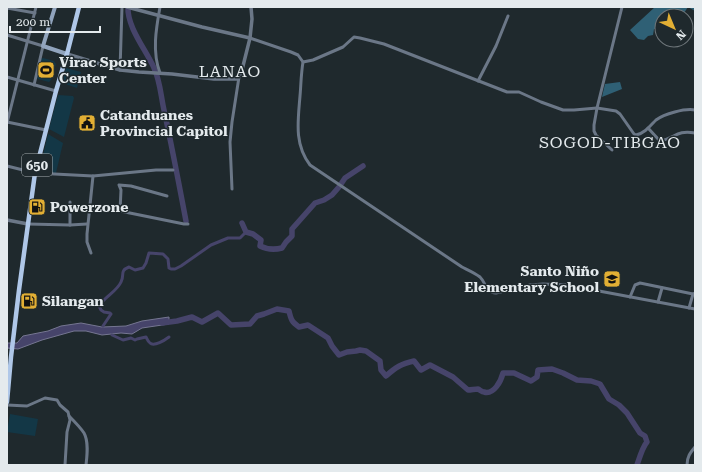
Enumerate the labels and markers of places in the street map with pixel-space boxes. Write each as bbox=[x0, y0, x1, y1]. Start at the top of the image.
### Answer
place label: Virac Sports Center bbox=[59, 54, 147, 86]
sports icon: Virac Sports Center bbox=[36, 60, 56, 80]
place label: Catanduanes Provincial Capitol bbox=[100, 107, 228, 139]
public building icon: Catanduanes Provincial Capitol bbox=[77, 113, 97, 133]
fuel station icon: Powerzone bbox=[27, 197, 47, 217]
place label: Powerzone bbox=[50, 199, 128, 215]
place label: Santo Niño Elementary School bbox=[464, 263, 599, 295]
school or university icon: Santo Niño Elementary School bbox=[602, 269, 622, 289]
fuel station icon: Silangan bbox=[19, 291, 39, 311]
place label: Silangan bbox=[42, 293, 104, 309]

